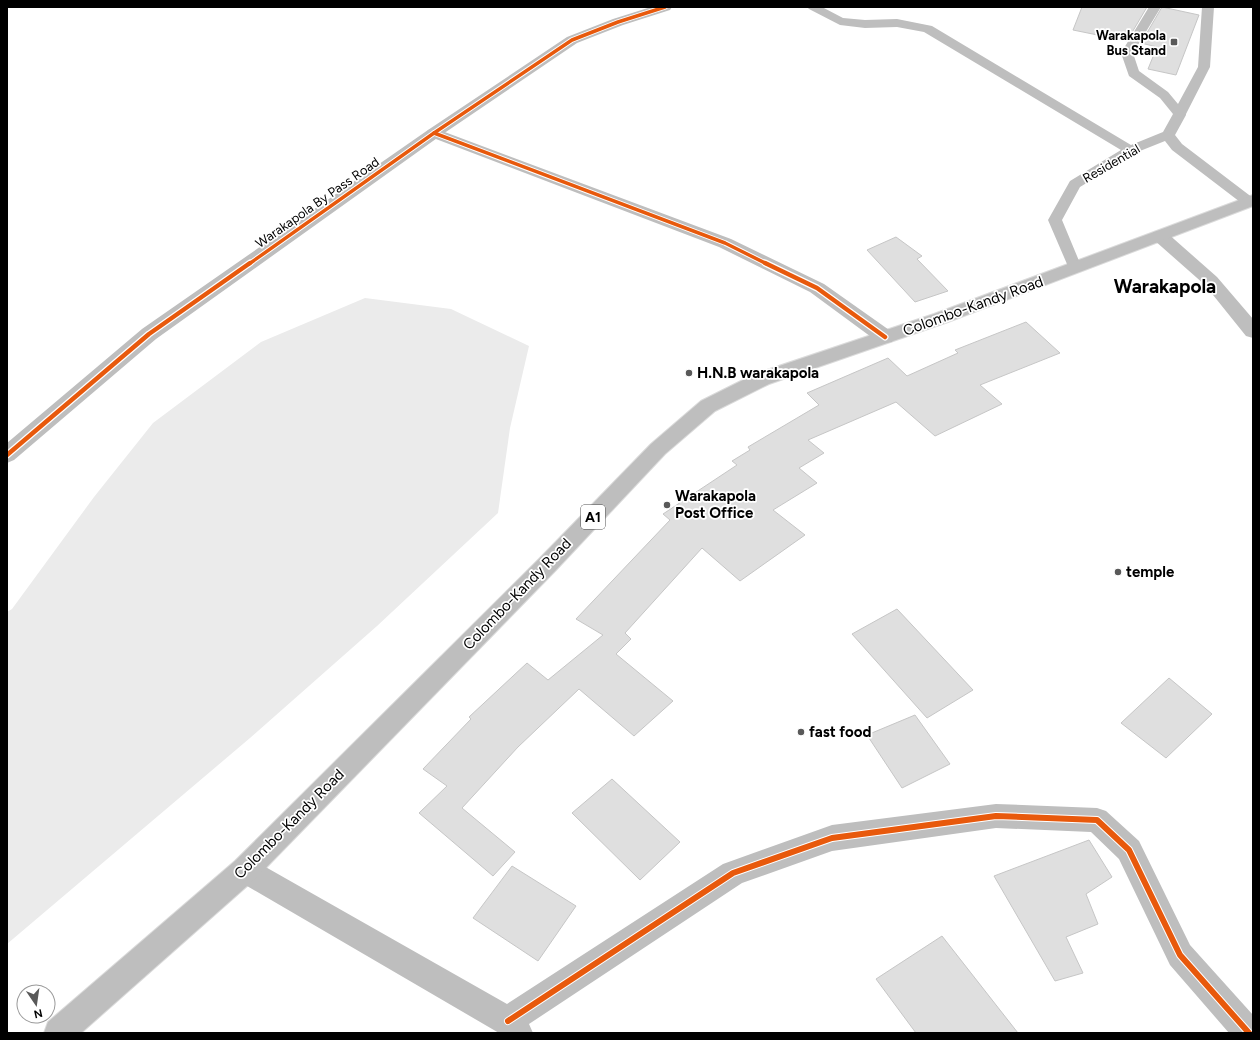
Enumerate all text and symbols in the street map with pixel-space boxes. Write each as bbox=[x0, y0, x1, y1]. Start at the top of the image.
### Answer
place label: Warakapola Bus Stand bbox=[1096, 28, 1166, 58]
marker: Warakapola Bus Stand bbox=[1169, 37, 1179, 47]
street label: Residential bbox=[1080, 141, 1143, 186]
street label: Warakapola By Pass Road bbox=[253, 154, 382, 251]
street label: Colombo-Kandy Road bbox=[900, 272, 1046, 340]
district label: Warakapola bbox=[1114, 275, 1216, 298]
place label: H.N.B warakapola bbox=[697, 364, 819, 382]
marker: H.N.B warakapola bbox=[684, 368, 694, 378]
place label: Warakapola Post Office bbox=[675, 487, 756, 522]
marker: Warakapola Post Office bbox=[662, 500, 672, 510]
road number: A1 bbox=[581, 505, 605, 529]
street label: Colombo-Kandy Road bbox=[459, 535, 575, 653]
place label: temple bbox=[1126, 563, 1175, 581]
marker: temple bbox=[1113, 567, 1123, 577]
place label: fast food bbox=[809, 723, 871, 741]
marker: fast food bbox=[796, 727, 806, 737]
street label: Colombo-Kandy Road bbox=[230, 765, 348, 883]
north arrow bbox=[16, 984, 56, 1024]
text: N bbox=[33, 1006, 44, 1021]

